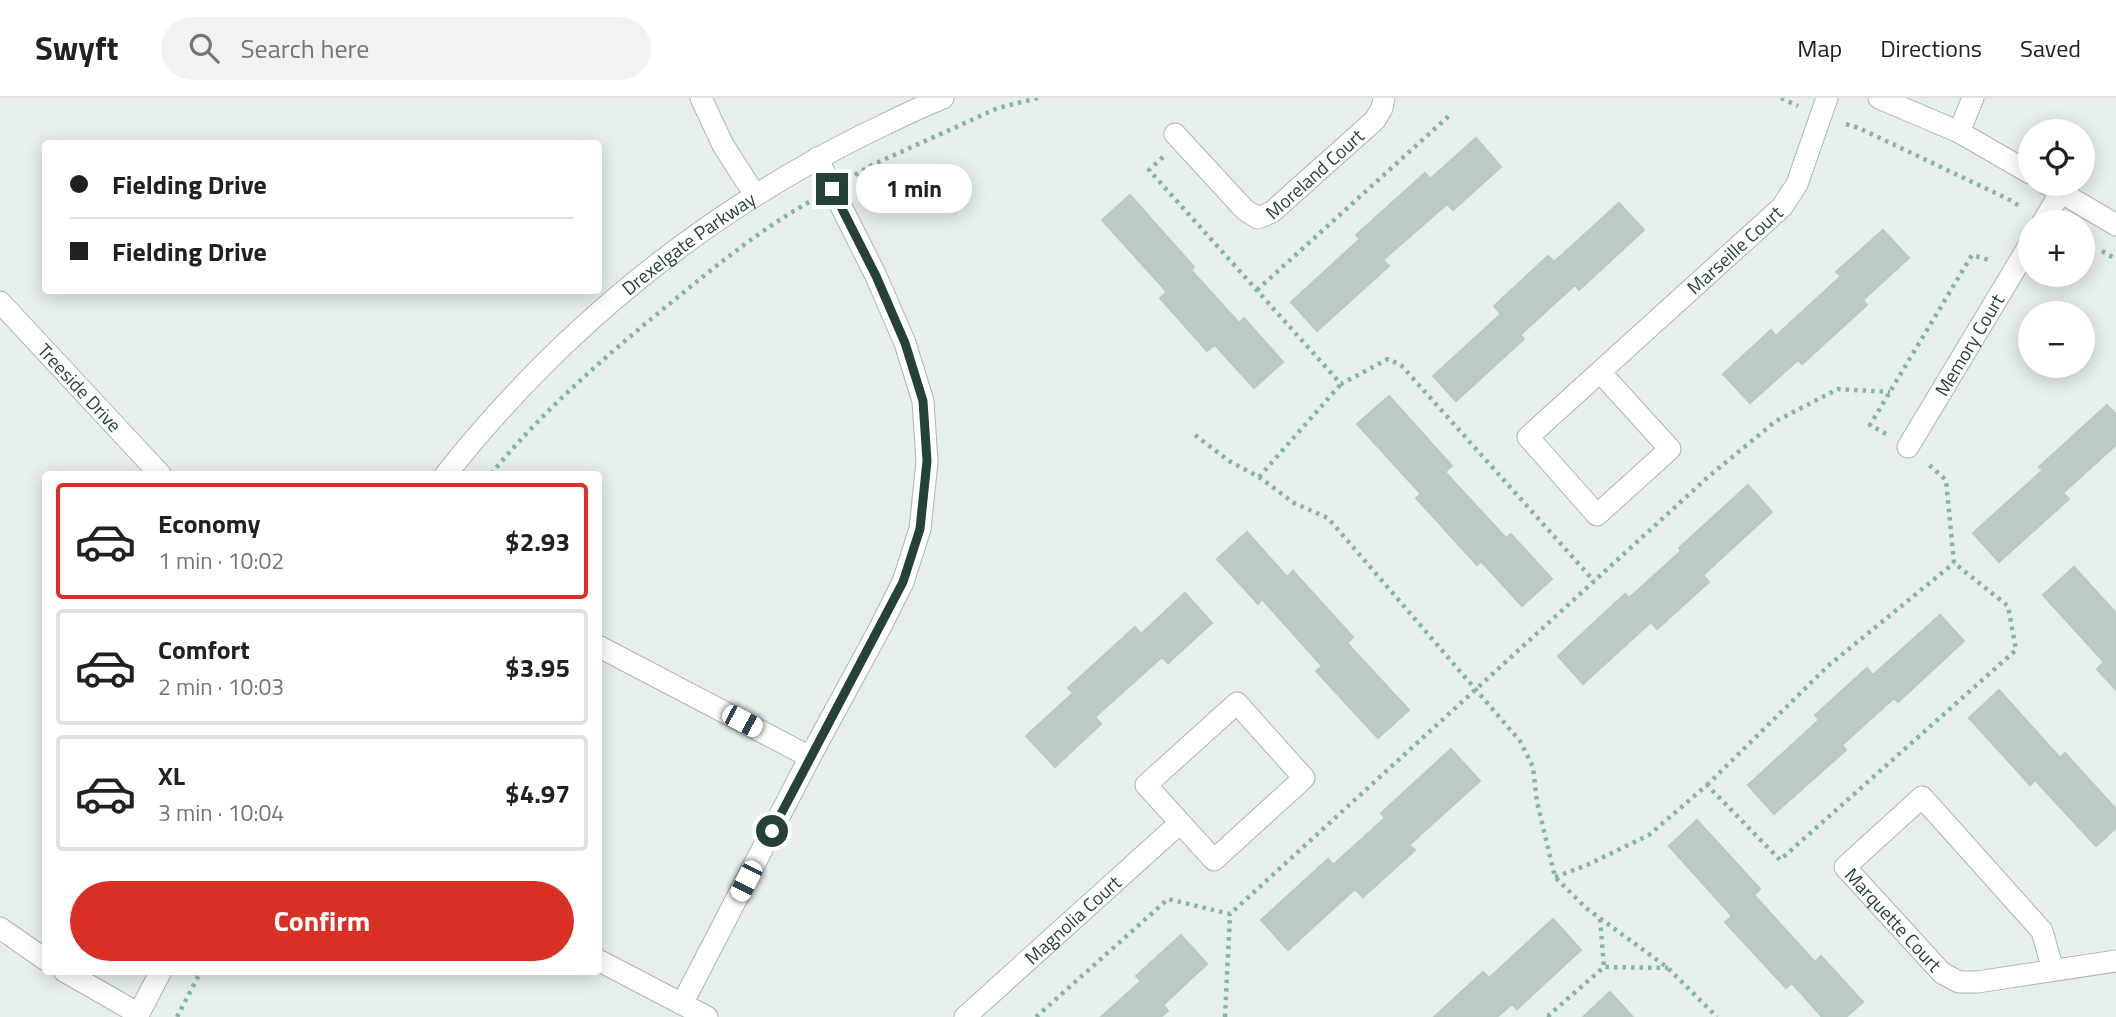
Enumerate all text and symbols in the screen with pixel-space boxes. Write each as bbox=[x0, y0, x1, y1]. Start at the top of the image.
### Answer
search box bbox=[161, 17, 651, 80]
text: Swyft bbox=[35, 23, 119, 73]
icon: search bbox=[185, 29, 223, 67]
text: Search here bbox=[241, 29, 369, 68]
text: Map bbox=[1797, 30, 1842, 66]
text: Directions bbox=[1880, 30, 1982, 66]
text: Saved bbox=[2020, 30, 2081, 66]
map controls bbox=[2018, 119, 2095, 378]
button: locate bbox=[2018, 119, 2095, 196]
street label: Moreland Court bbox=[1258, 121, 1370, 226]
callout: 1 min bbox=[856, 164, 972, 214]
text: Fielding Drive bbox=[112, 165, 267, 204]
text: 1 min bbox=[886, 171, 942, 206]
route end bbox=[816, 173, 848, 205]
street label: Drexelgate Parkway bbox=[615, 184, 761, 302]
street label: Marseille Court bbox=[1680, 198, 1789, 301]
button: + bbox=[2018, 210, 2095, 287]
text: Fielding Drive bbox=[112, 232, 267, 271]
street label: Memory Court bbox=[1927, 288, 2011, 401]
button: − bbox=[2018, 301, 2095, 378]
street label: Treeside Drive bbox=[31, 336, 129, 438]
text: Economy bbox=[158, 504, 260, 543]
icon: car bbox=[74, 510, 137, 573]
text: $2.93 bbox=[505, 522, 570, 561]
text: 1 min · 10:02 bbox=[158, 543, 284, 578]
text: Comfort bbox=[158, 630, 250, 669]
icon: car bbox=[74, 636, 137, 699]
text: $3.95 bbox=[505, 648, 570, 687]
text: 2 min · 10:03 bbox=[158, 669, 284, 704]
car bbox=[719, 702, 766, 740]
text: XL bbox=[158, 756, 185, 795]
icon: car bbox=[74, 762, 137, 825]
text: $4.97 bbox=[505, 774, 570, 813]
text: 3 min · 10:04 bbox=[158, 795, 284, 830]
route start bbox=[756, 815, 788, 847]
car bbox=[728, 858, 765, 904]
street label: Marquette Court bbox=[1838, 861, 1949, 978]
street label: Magnolia Court bbox=[1018, 868, 1127, 971]
button: Confirm bbox=[70, 881, 574, 961]

